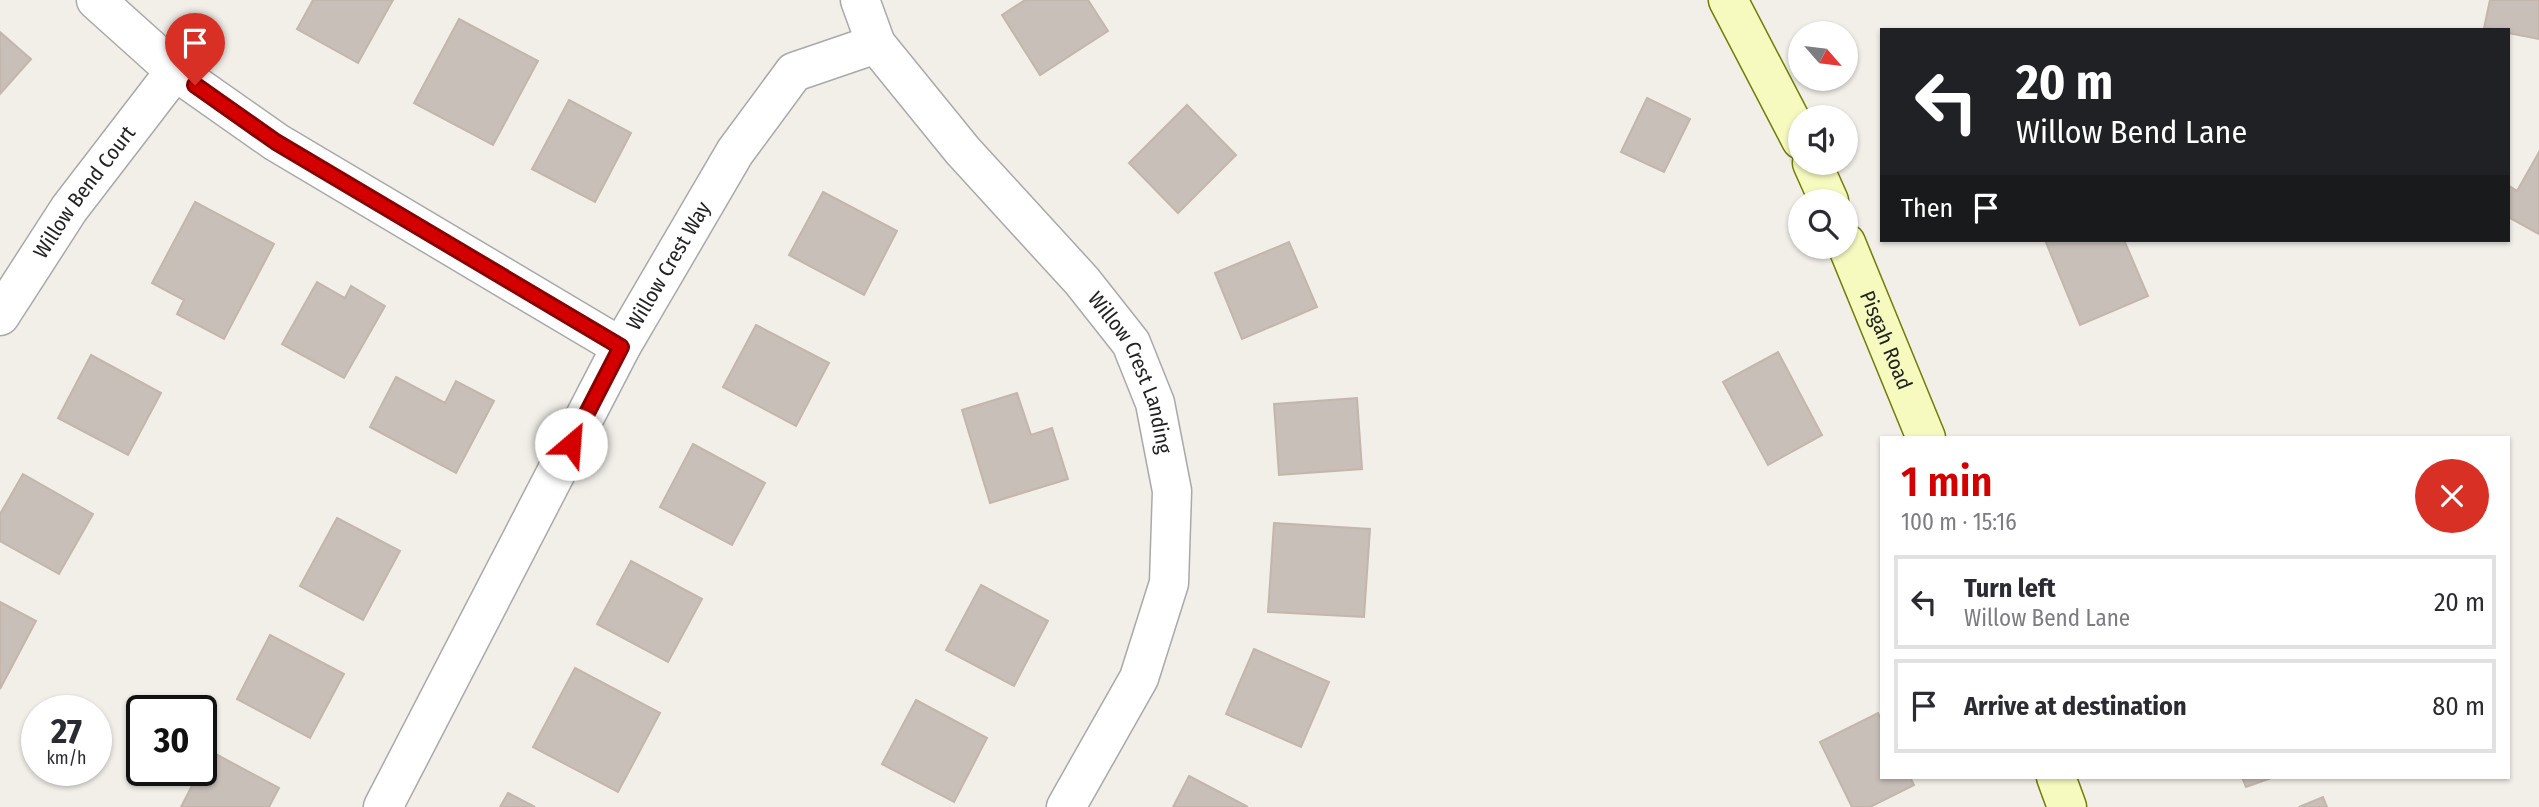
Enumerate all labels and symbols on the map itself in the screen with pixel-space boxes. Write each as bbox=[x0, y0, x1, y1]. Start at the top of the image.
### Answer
pin bbox=[165, 13, 225, 85]
north arrow bbox=[1788, 21, 1858, 91]
street label: Willow Bend Court bbox=[28, 121, 141, 263]
street label: Willow Crest Way bbox=[621, 196, 716, 335]
street label: Willow Crest Landing bbox=[1082, 286, 1178, 456]
street label: Pisgah Road bbox=[1854, 287, 1918, 393]
position arrow bbox=[534, 407, 608, 481]
speed limit sign: 30 bbox=[126, 695, 217, 786]

